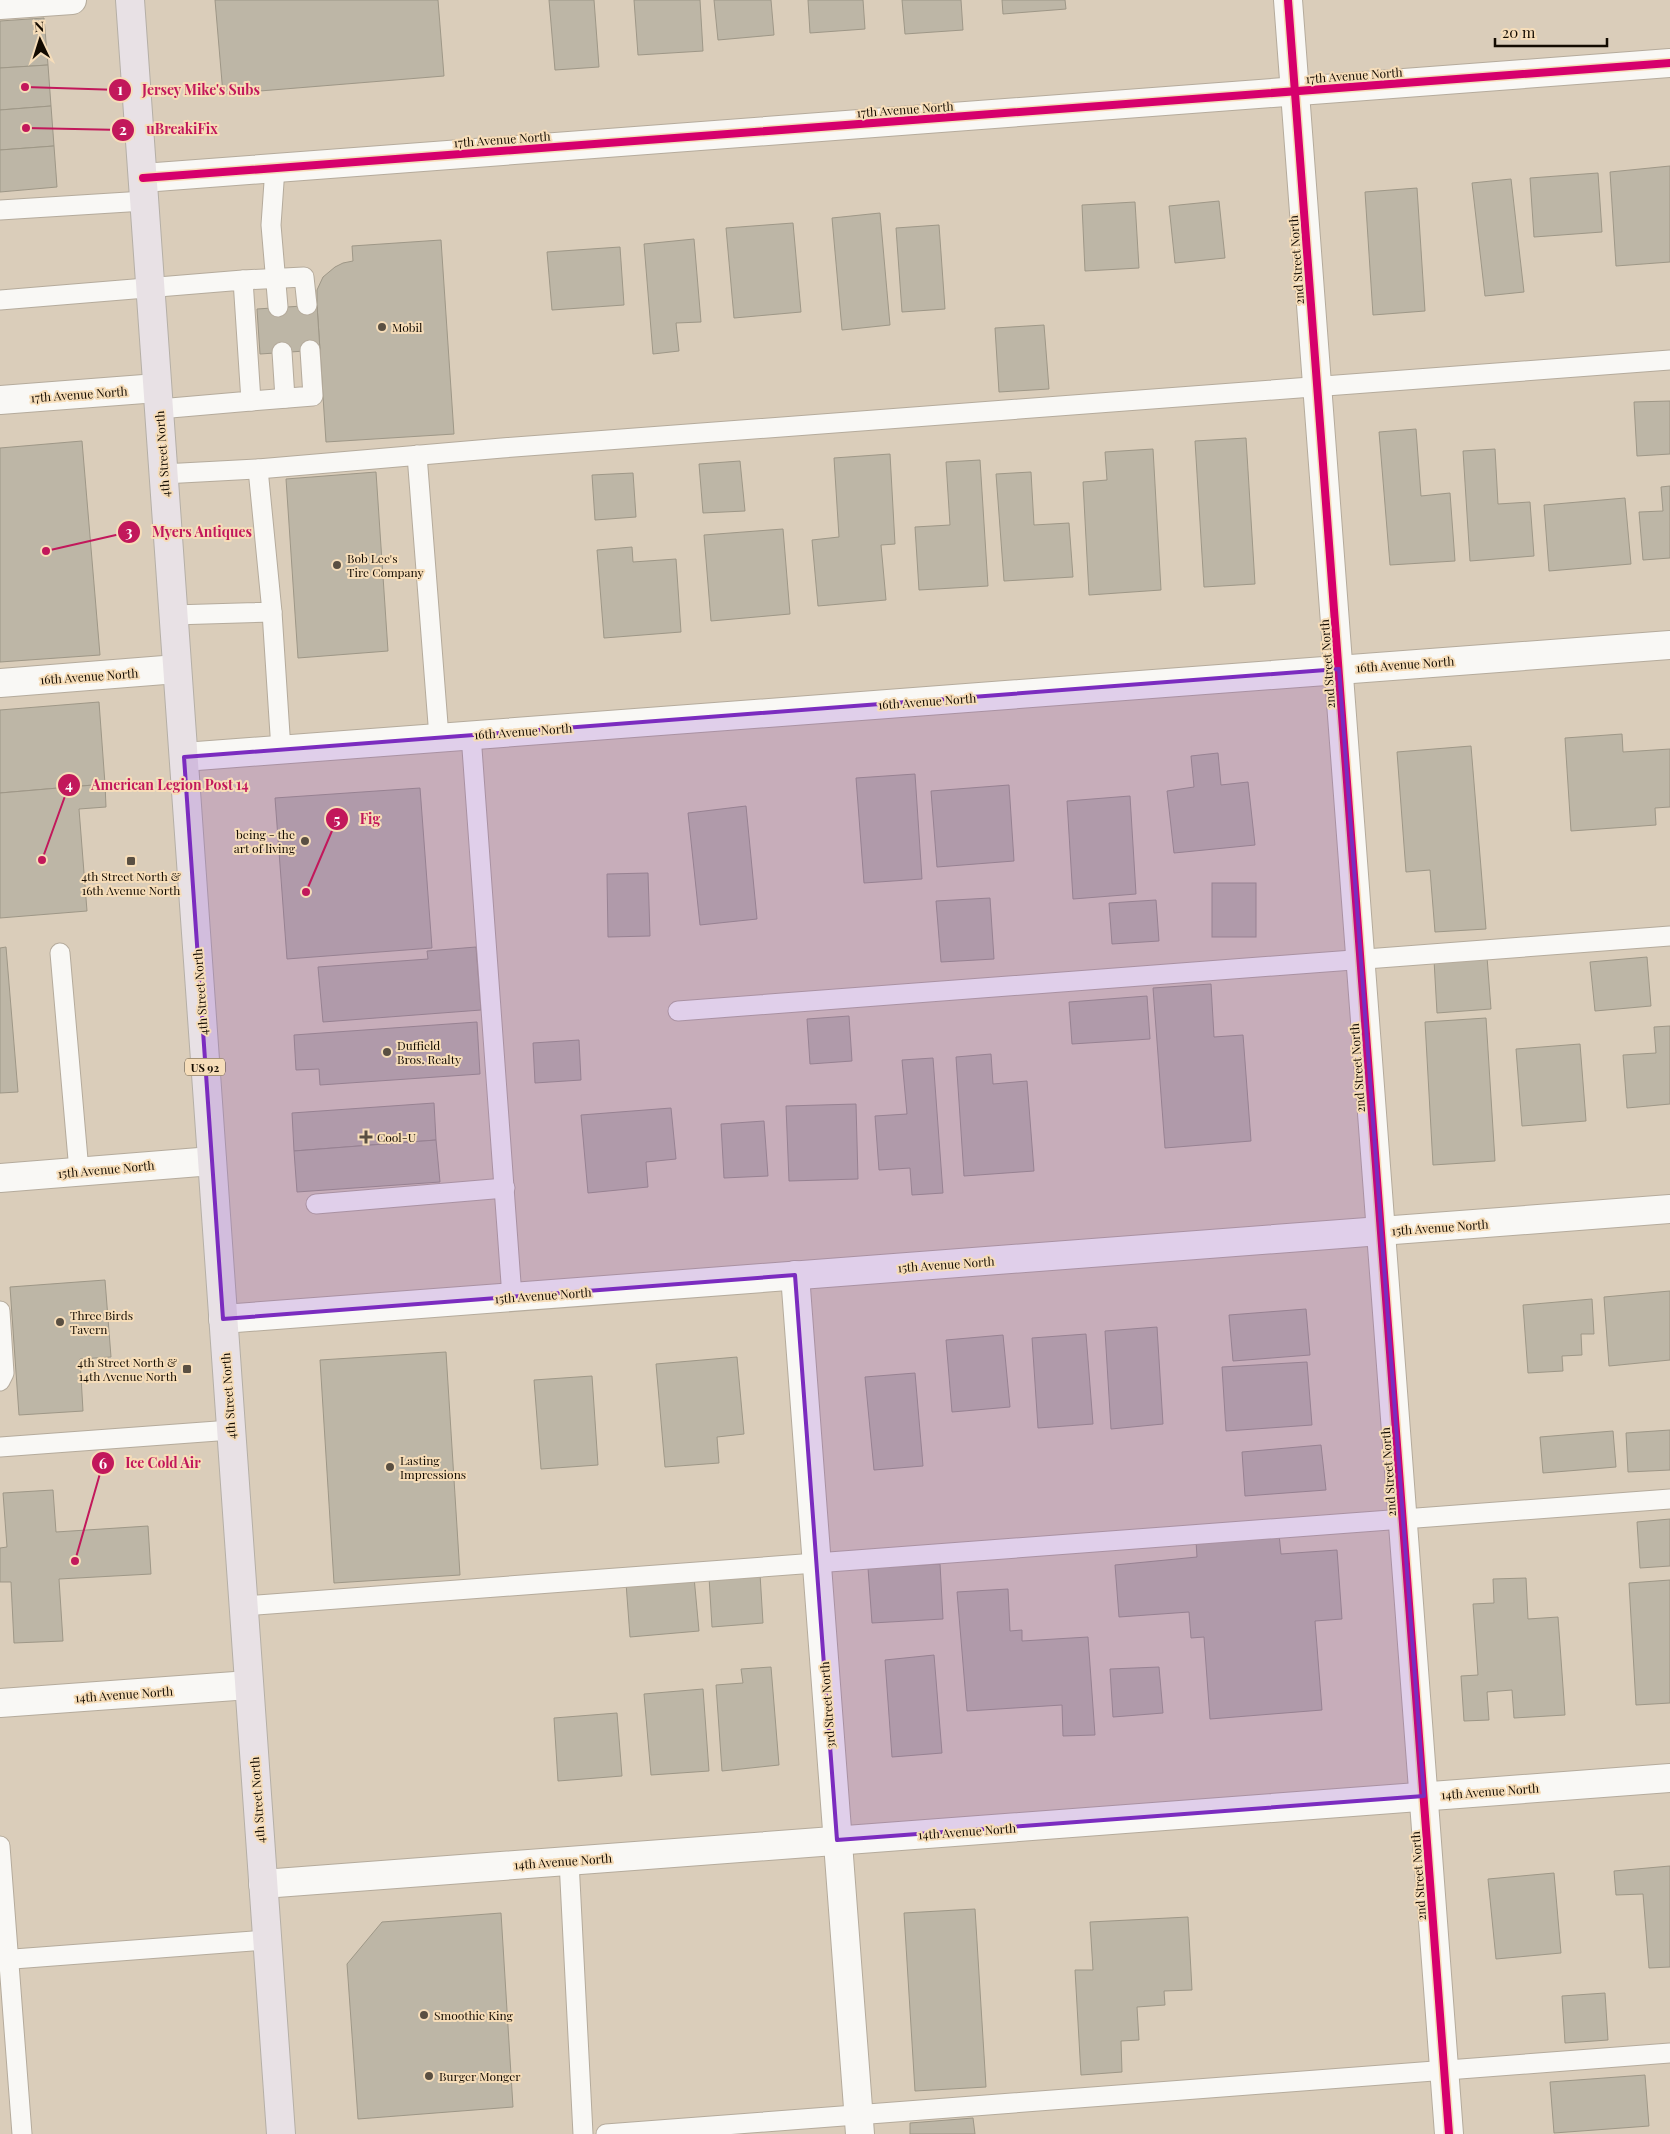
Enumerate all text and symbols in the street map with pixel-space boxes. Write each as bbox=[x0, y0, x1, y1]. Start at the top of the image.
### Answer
north arrow bbox=[15, 15, 65, 65]
scale bar bbox=[1495, 15, 1608, 47]
text: N bbox=[33, 17, 45, 36]
text: 20 m bbox=[1502, 22, 1536, 42]
street label: 17th Avenue North bbox=[1305, 64, 1403, 86]
callout: Jersey Mike's Subs bbox=[107, 76, 271, 105]
text: 1 bbox=[117, 79, 123, 99]
text: Jersey Mike's Subs bbox=[141, 80, 260, 99]
street label: 17th Avenue North bbox=[856, 98, 954, 120]
callout: uBreakiFix bbox=[111, 115, 227, 144]
text: 2 bbox=[119, 119, 127, 139]
text: uBreakiFix bbox=[146, 119, 218, 138]
street label: 17th Avenue North bbox=[453, 128, 551, 150]
street label: 2nd Street North bbox=[1285, 215, 1307, 305]
place label: Mobil bbox=[392, 319, 423, 335]
marker: Mobil bbox=[376, 321, 388, 333]
street label: 17th Avenue North bbox=[30, 383, 128, 405]
street label: 4th Street North bbox=[151, 410, 173, 498]
callout: Myers Antiques bbox=[117, 517, 262, 546]
text: 3 bbox=[125, 521, 133, 541]
text: Myers Antiques bbox=[152, 522, 252, 541]
place label: Bob Lee's Tire Company bbox=[347, 550, 424, 580]
marker: Bob Lee's Tire Company bbox=[331, 559, 343, 571]
street label: 2nd Street North bbox=[1316, 619, 1338, 709]
street label: 16th Avenue North bbox=[1355, 653, 1455, 675]
street label: 16th Avenue North bbox=[39, 665, 139, 687]
street label: 16th Avenue North bbox=[877, 690, 977, 712]
street label: 16th Avenue North bbox=[473, 720, 573, 742]
callout: American Legion Post 14 bbox=[56, 770, 259, 799]
text: 4 bbox=[65, 774, 73, 794]
text: American Legion Post 14 bbox=[90, 775, 249, 794]
callout: Fig bbox=[324, 805, 390, 834]
text: 5 bbox=[334, 809, 341, 829]
text: Fig bbox=[360, 809, 380, 828]
place label: being - the art of living bbox=[234, 826, 296, 856]
marker: being - the art of living bbox=[299, 835, 311, 847]
marker: 4th Street North & 16th Avenue North bbox=[125, 855, 137, 867]
place label: 4th Street North & 16th Avenue North bbox=[81, 868, 181, 898]
street label: 4th Street North bbox=[189, 948, 211, 1036]
street label: 2nd Street North bbox=[1346, 1023, 1368, 1113]
place label: Duffield Bros. Realty bbox=[397, 1037, 461, 1067]
marker: Duffield Bros. Realty bbox=[381, 1046, 393, 1058]
road number: US 92 bbox=[185, 1058, 225, 1076]
place label: Cool-U bbox=[377, 1129, 416, 1145]
marker: Cool-U bbox=[359, 1130, 373, 1144]
street label: 15th Avenue North bbox=[57, 1157, 155, 1181]
street label: 15th Avenue North bbox=[1391, 1216, 1489, 1238]
street label: 15th Avenue North bbox=[897, 1253, 995, 1275]
street label: 15th Avenue North bbox=[494, 1284, 592, 1306]
place label: Three Birds Tavern bbox=[70, 1307, 133, 1337]
marker: Three Birds Tavern bbox=[54, 1316, 66, 1328]
street label: 4th Street North bbox=[217, 1352, 239, 1440]
place label: 4th Street North & 14th Avenue North bbox=[77, 1354, 177, 1384]
marker: 4th Street North & 14th Avenue North bbox=[181, 1363, 193, 1375]
street label: 2nd Street North bbox=[1377, 1427, 1399, 1517]
callout: Ice Cold Air bbox=[90, 1449, 211, 1478]
place label: Lasting Impressions bbox=[400, 1452, 466, 1482]
text: 6 bbox=[99, 1453, 107, 1473]
text: Ice Cold Air bbox=[125, 1453, 201, 1472]
marker: Lasting Impressions bbox=[384, 1461, 396, 1473]
street label: 3rd Street North bbox=[816, 1661, 838, 1749]
street label: 14th Avenue North bbox=[74, 1683, 174, 1705]
street label: 4th Street North bbox=[246, 1756, 268, 1844]
street label: 14th Avenue North bbox=[1440, 1780, 1540, 1802]
street label: 14th Avenue North bbox=[917, 1820, 1017, 1842]
street label: 2nd Street North bbox=[1407, 1831, 1429, 1921]
street label: 14th Avenue North bbox=[513, 1850, 613, 1872]
place label: Smoothie King bbox=[434, 2007, 514, 2023]
marker: Smoothie King bbox=[418, 2009, 430, 2021]
place label: Burger Monger bbox=[439, 2068, 521, 2084]
marker: Burger Monger bbox=[423, 2070, 435, 2082]

